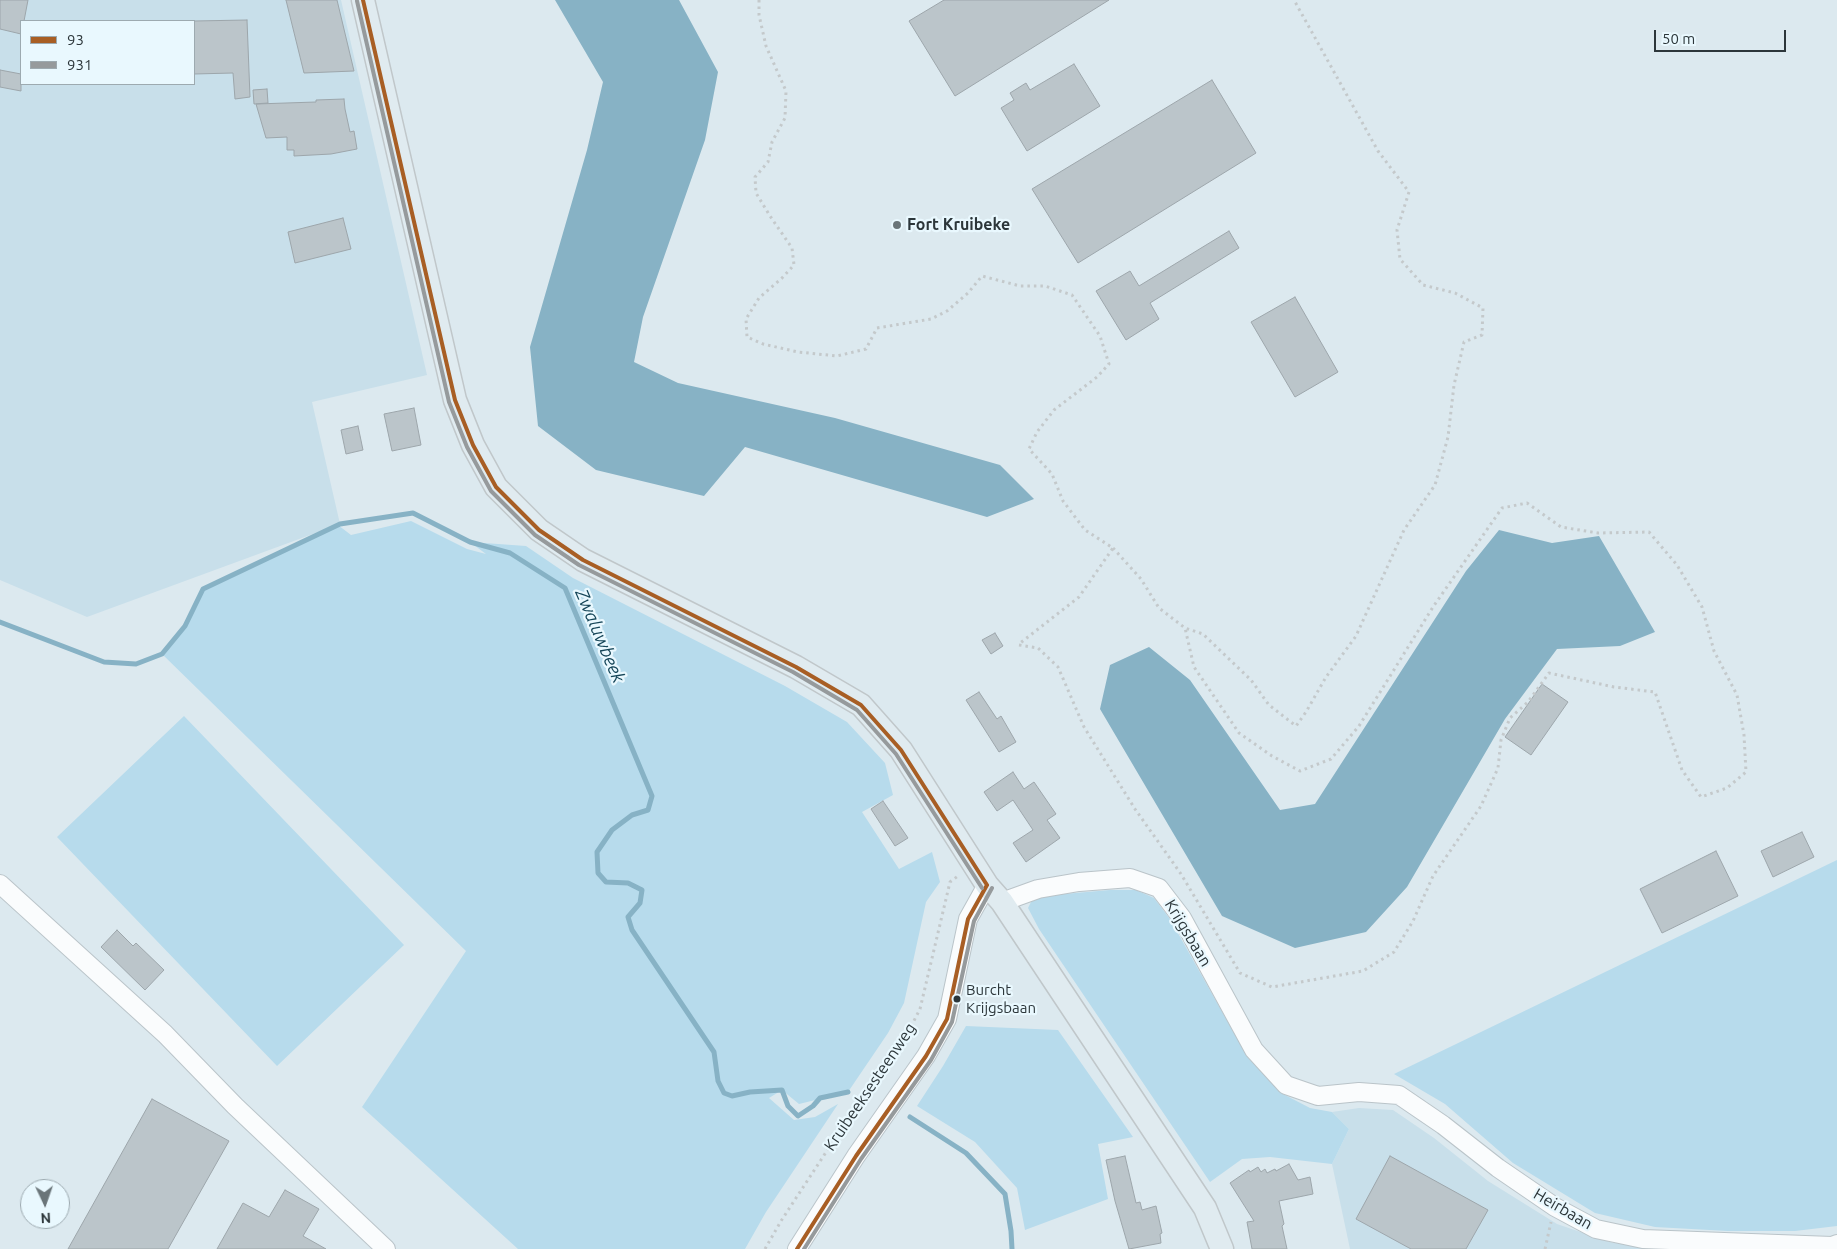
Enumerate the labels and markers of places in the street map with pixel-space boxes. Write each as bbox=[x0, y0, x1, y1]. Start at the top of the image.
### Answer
place label: Fort Kruibeke bbox=[907, 215, 1010, 235]
marker: Fort Kruibeke bbox=[891, 219, 903, 231]
place label: Burcht Krijgsbaan bbox=[966, 981, 1036, 1016]
marker: Burcht Krijgsbaan bbox=[952, 994, 962, 1004]

